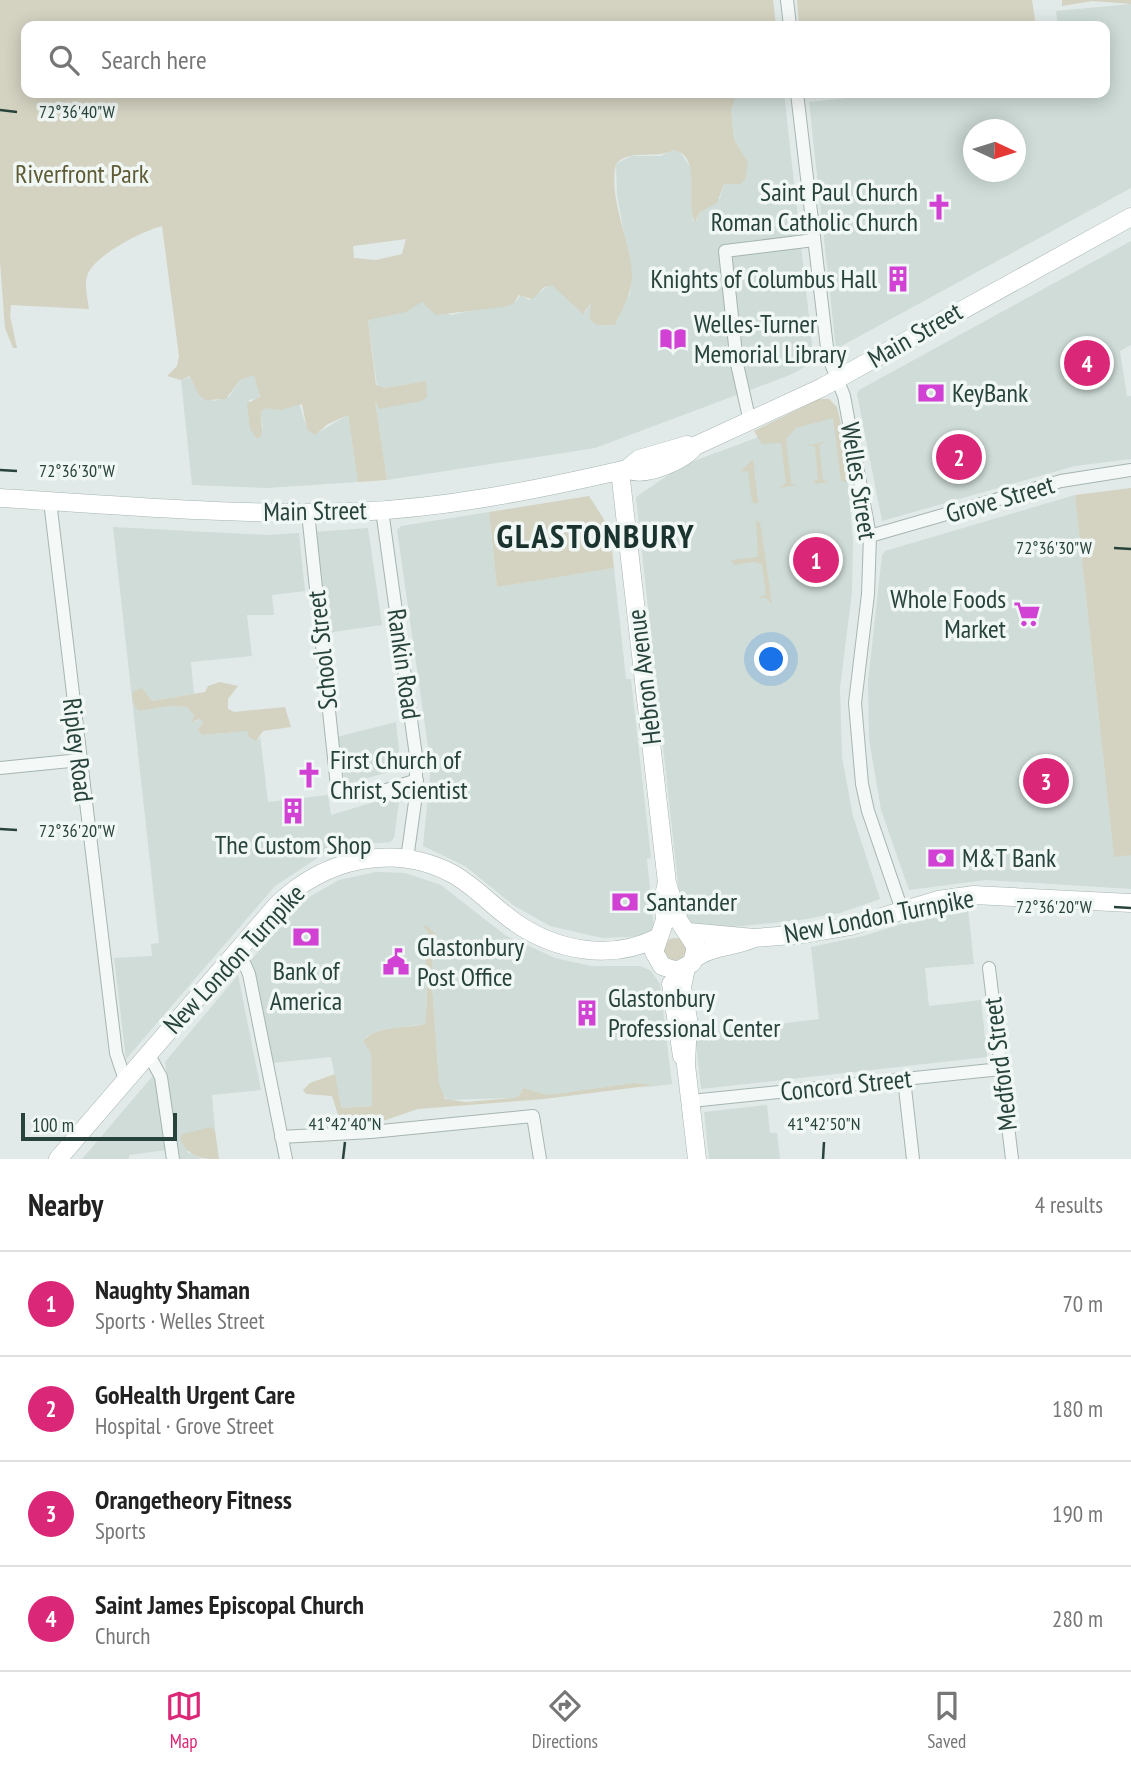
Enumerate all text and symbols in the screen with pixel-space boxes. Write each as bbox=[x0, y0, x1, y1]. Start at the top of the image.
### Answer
search box bbox=[21, 21, 1110, 98]
icon: search bbox=[45, 41, 83, 79]
text: Search here bbox=[101, 43, 207, 76]
text: 72°36'40"W bbox=[39, 100, 115, 123]
north arrow bbox=[963, 119, 1026, 182]
park label: Riverfront Park bbox=[15, 157, 149, 190]
place label: Saint Paul Church Roman Catholic Church bbox=[711, 175, 918, 238]
church icon: Saint Paul Church Roman Catholic Church bbox=[924, 192, 954, 222]
place label: Knights of Columbus Hall bbox=[650, 262, 877, 295]
building icon: Knights of Columbus Hall bbox=[883, 264, 913, 294]
street label: Main Street bbox=[862, 294, 968, 375]
place label: Welles-Turner Memorial Library bbox=[694, 307, 847, 370]
library icon: Welles-Turner Memorial Library bbox=[658, 324, 688, 354]
pin: 4 bbox=[1064, 337, 1110, 389]
place label: KeyBank bbox=[952, 376, 1028, 409]
bank icon: KeyBank bbox=[916, 378, 946, 408]
street label: Welles Street bbox=[834, 420, 885, 542]
pin: 2 bbox=[936, 431, 982, 483]
text: 72°36'30"W bbox=[39, 459, 115, 482]
street label: Grove Street bbox=[942, 467, 1058, 530]
street label: Main Street bbox=[263, 493, 367, 528]
district label: GLASTONBURY bbox=[496, 514, 696, 557]
pin: 1 bbox=[793, 534, 839, 586]
text: 72°36'30"W bbox=[1016, 536, 1092, 559]
place label: Whole Foods Market bbox=[890, 582, 1006, 645]
street label: School Street bbox=[299, 589, 344, 711]
supermarket icon: Whole Foods Market bbox=[1012, 599, 1042, 629]
street label: Rankin Road bbox=[380, 607, 429, 721]
street label: Hebron Avenue bbox=[619, 607, 668, 747]
your location bbox=[754, 642, 788, 676]
street label: Ripley Road bbox=[56, 696, 101, 804]
place label: First Church of Christ, Scientist bbox=[330, 743, 468, 806]
pin: 3 bbox=[1023, 755, 1069, 807]
church icon: First Church of Christ, Scientist bbox=[294, 760, 324, 790]
building icon: The Custom Shop bbox=[278, 796, 308, 826]
text: 72°36'20"W bbox=[39, 819, 115, 842]
place label: The Custom Shop bbox=[215, 828, 371, 861]
place label: M&T Bank bbox=[962, 841, 1056, 874]
bank icon: M&T Bank bbox=[926, 843, 956, 873]
street label: New London Turnpike bbox=[156, 877, 311, 1040]
street label: New London Turnpike bbox=[781, 881, 977, 950]
place label: Santander bbox=[646, 885, 737, 918]
bank icon: Santander bbox=[610, 887, 640, 917]
text: 72°36'20"W bbox=[1016, 895, 1092, 918]
bank icon: Bank of America bbox=[291, 922, 321, 952]
place label: Glastonbury Post Office bbox=[417, 930, 524, 993]
public building icon: Glastonbury Post Office bbox=[381, 947, 411, 977]
place label: Bank of America bbox=[270, 954, 342, 1017]
place label: Glastonbury Professional Center bbox=[608, 981, 780, 1044]
street label: Medford Street bbox=[975, 996, 1024, 1133]
building icon: Glastonbury Professional Center bbox=[572, 998, 602, 1028]
street label: Concord Street bbox=[779, 1061, 913, 1108]
scale bar bbox=[21, 1110, 177, 1142]
text: 41°42'40"N bbox=[309, 1112, 381, 1135]
text: 41°42'50"N bbox=[788, 1112, 860, 1135]
text: 100 m bbox=[32, 1113, 74, 1137]
text: Nearby bbox=[28, 1185, 103, 1224]
text: 4 results bbox=[1035, 1190, 1103, 1219]
text: Naughty Shaman bbox=[95, 1273, 250, 1306]
text: 1 bbox=[46, 1289, 57, 1318]
text: 70 m bbox=[1062, 1289, 1103, 1318]
text: Sports · Welles Street bbox=[95, 1306, 265, 1335]
text: GoHealth Urgent Care bbox=[95, 1378, 295, 1411]
text: 2 bbox=[46, 1394, 57, 1423]
text: 180 m bbox=[1052, 1394, 1103, 1423]
text: Hospital · Grove Street bbox=[95, 1411, 274, 1440]
text: Orangetheory Fitness bbox=[95, 1483, 292, 1516]
text: 3 bbox=[46, 1499, 57, 1528]
text: 190 m bbox=[1052, 1499, 1103, 1528]
text: Sports bbox=[95, 1516, 146, 1545]
text: Saint James Episcopal Church bbox=[95, 1588, 364, 1621]
text: 4 bbox=[46, 1604, 57, 1633]
text: 280 m bbox=[1052, 1604, 1103, 1633]
text: Church bbox=[95, 1621, 150, 1650]
tab: Map bbox=[165, 1687, 203, 1753]
tab: Directions bbox=[532, 1687, 598, 1753]
tab: Saved bbox=[927, 1687, 966, 1753]

